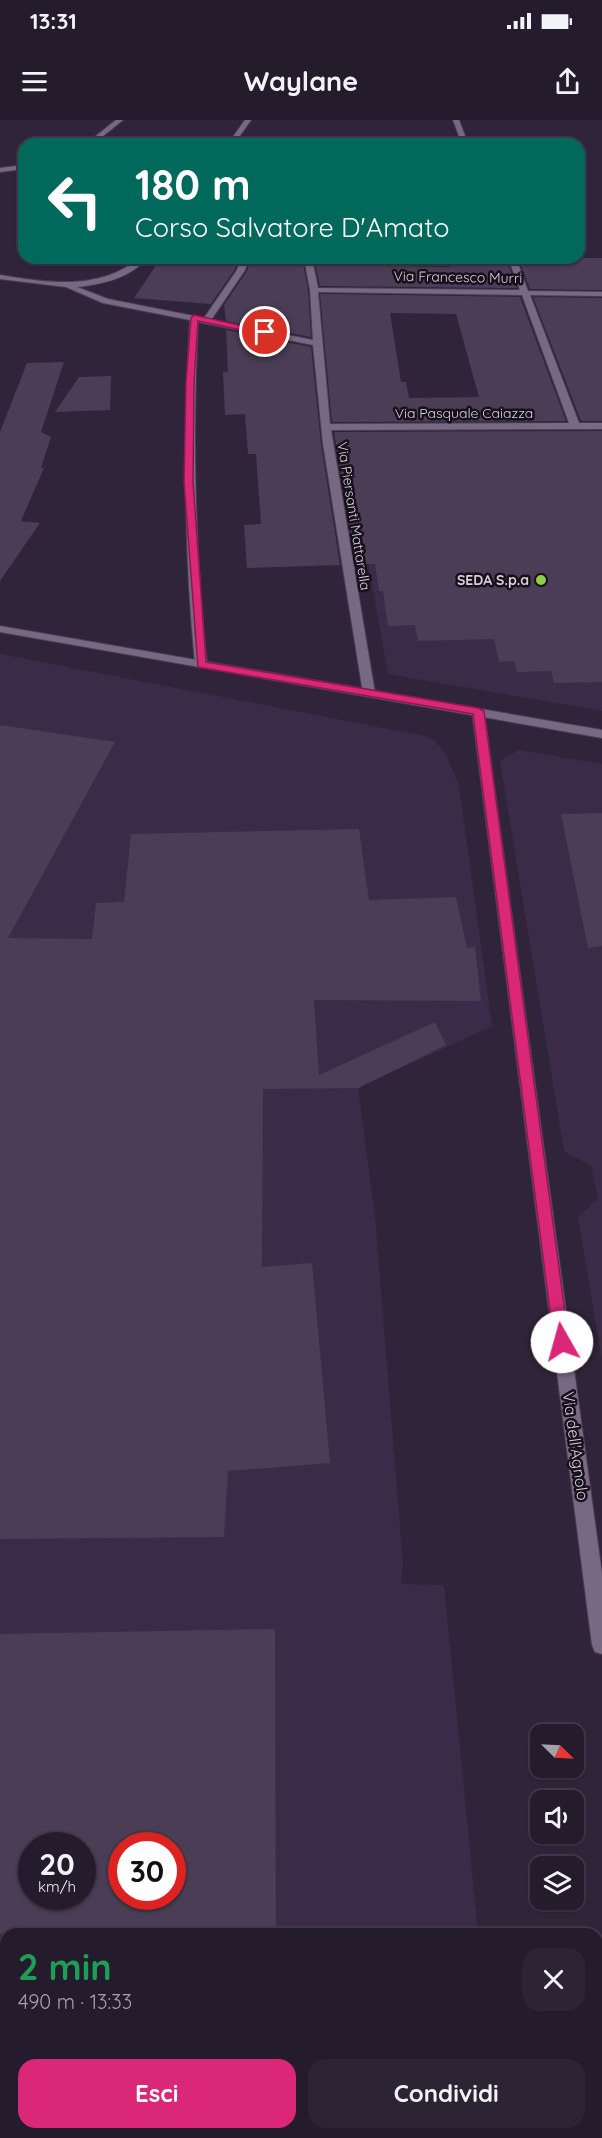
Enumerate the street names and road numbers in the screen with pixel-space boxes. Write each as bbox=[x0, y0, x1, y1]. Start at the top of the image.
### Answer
street label: Via Francesco Murri bbox=[393, 267, 523, 287]
street label: Via Pasquale Caiazza bbox=[395, 404, 533, 422]
street label: Via Piersanti Mattarella bbox=[333, 441, 375, 591]
street label: Via dell'Agnolo bbox=[558, 1390, 594, 1502]

